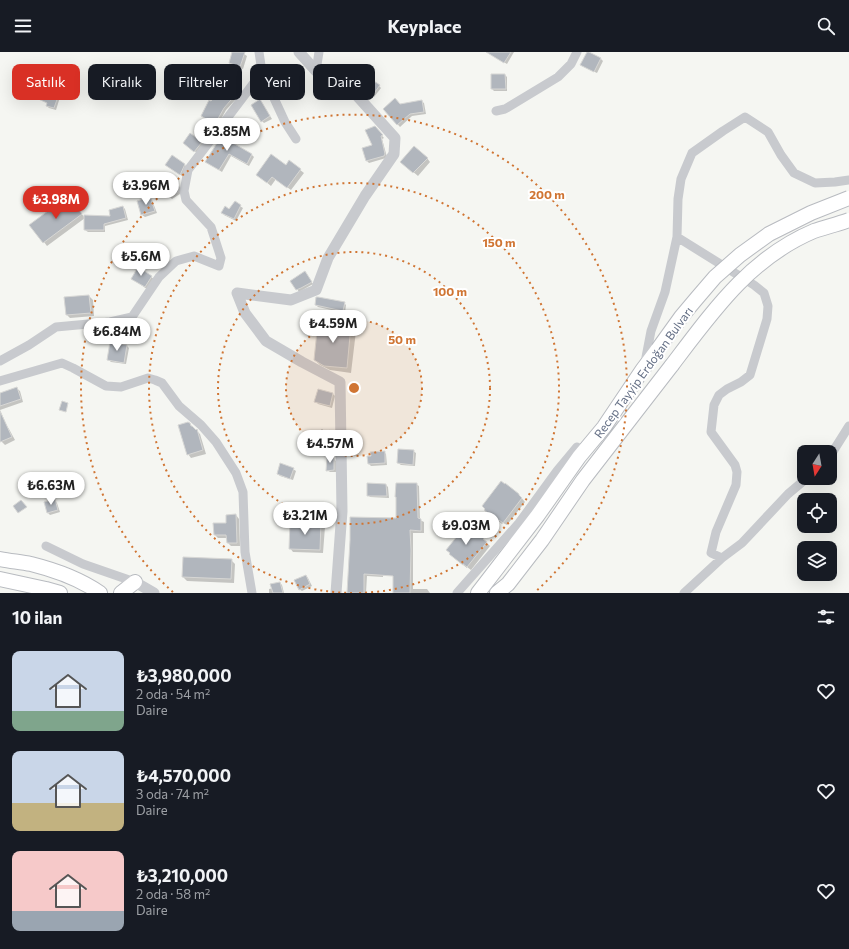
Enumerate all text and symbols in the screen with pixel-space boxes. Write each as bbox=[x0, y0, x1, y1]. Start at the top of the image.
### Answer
icon: menu bbox=[12, 15, 34, 37]
text: Keyplace bbox=[387, 15, 462, 37]
icon: search bbox=[815, 15, 837, 37]
chip: Satılık bbox=[12, 64, 80, 100]
chip: Kiralık bbox=[88, 64, 156, 100]
chip: Filtreler bbox=[164, 64, 242, 100]
chip: Yeni bbox=[250, 64, 305, 100]
chip: Daire bbox=[313, 64, 375, 100]
pin: ₺3.85M bbox=[194, 118, 260, 152]
text: ₺3.85M bbox=[203, 123, 251, 139]
pin: ₺3.96M bbox=[113, 172, 179, 206]
text: ₺3.96M bbox=[122, 177, 170, 193]
pin: ₺3.98M bbox=[23, 186, 89, 220]
text: 200 m bbox=[529, 187, 565, 201]
text: ₺3.98M bbox=[32, 191, 80, 207]
text: 150 m bbox=[482, 235, 516, 249]
pin: ₺5.6M bbox=[113, 243, 169, 277]
text: ₺5.6M bbox=[121, 248, 161, 264]
text: 100 m bbox=[433, 284, 467, 298]
street label: Recep Tayyip Erdoğan Bulvarı bbox=[591, 304, 695, 440]
pin: ₺4.59M bbox=[300, 310, 366, 344]
text: ₺4.59M bbox=[309, 315, 357, 331]
pin: ₺6.84M bbox=[84, 318, 150, 352]
text: ₺6.84M bbox=[93, 323, 142, 339]
text: 50 m bbox=[388, 332, 416, 346]
centre of rings bbox=[347, 381, 361, 395]
pin: ₺4.57M bbox=[297, 430, 363, 464]
text: ₺4.57M bbox=[306, 435, 354, 451]
north arrow bbox=[797, 445, 837, 485]
map controls bbox=[797, 445, 837, 581]
pin: ₺6.63M bbox=[18, 472, 84, 506]
text: ₺6.63M bbox=[27, 477, 75, 493]
button: locate bbox=[797, 493, 837, 533]
pin: ₺3.21M bbox=[272, 502, 338, 536]
text: ₺3.21M bbox=[282, 507, 328, 523]
pin: ₺9.03M bbox=[433, 512, 499, 546]
text: ₺9.03M bbox=[441, 517, 491, 533]
button: layers bbox=[797, 541, 837, 581]
icon: filters bbox=[815, 606, 837, 628]
text: 10 ilan bbox=[12, 607, 62, 628]
text: ₺3,980,000 bbox=[136, 665, 231, 686]
icon: home bbox=[44, 667, 92, 715]
icon: heart bbox=[815, 680, 837, 702]
text: 2 oda · 54 m² bbox=[136, 686, 210, 702]
text: Daire bbox=[136, 702, 168, 718]
text: ₺4,570,000 bbox=[136, 765, 231, 786]
icon: home bbox=[44, 767, 92, 815]
icon: heart bbox=[815, 780, 837, 802]
text: 3 oda · 74 m² bbox=[136, 786, 209, 802]
text: Daire bbox=[136, 802, 168, 818]
text: ₺3,210,000 bbox=[136, 865, 228, 886]
icon: home bbox=[44, 867, 92, 915]
icon: heart bbox=[815, 880, 837, 902]
text: 2 oda · 58 m² bbox=[136, 886, 210, 902]
text: Daire bbox=[136, 902, 168, 918]

